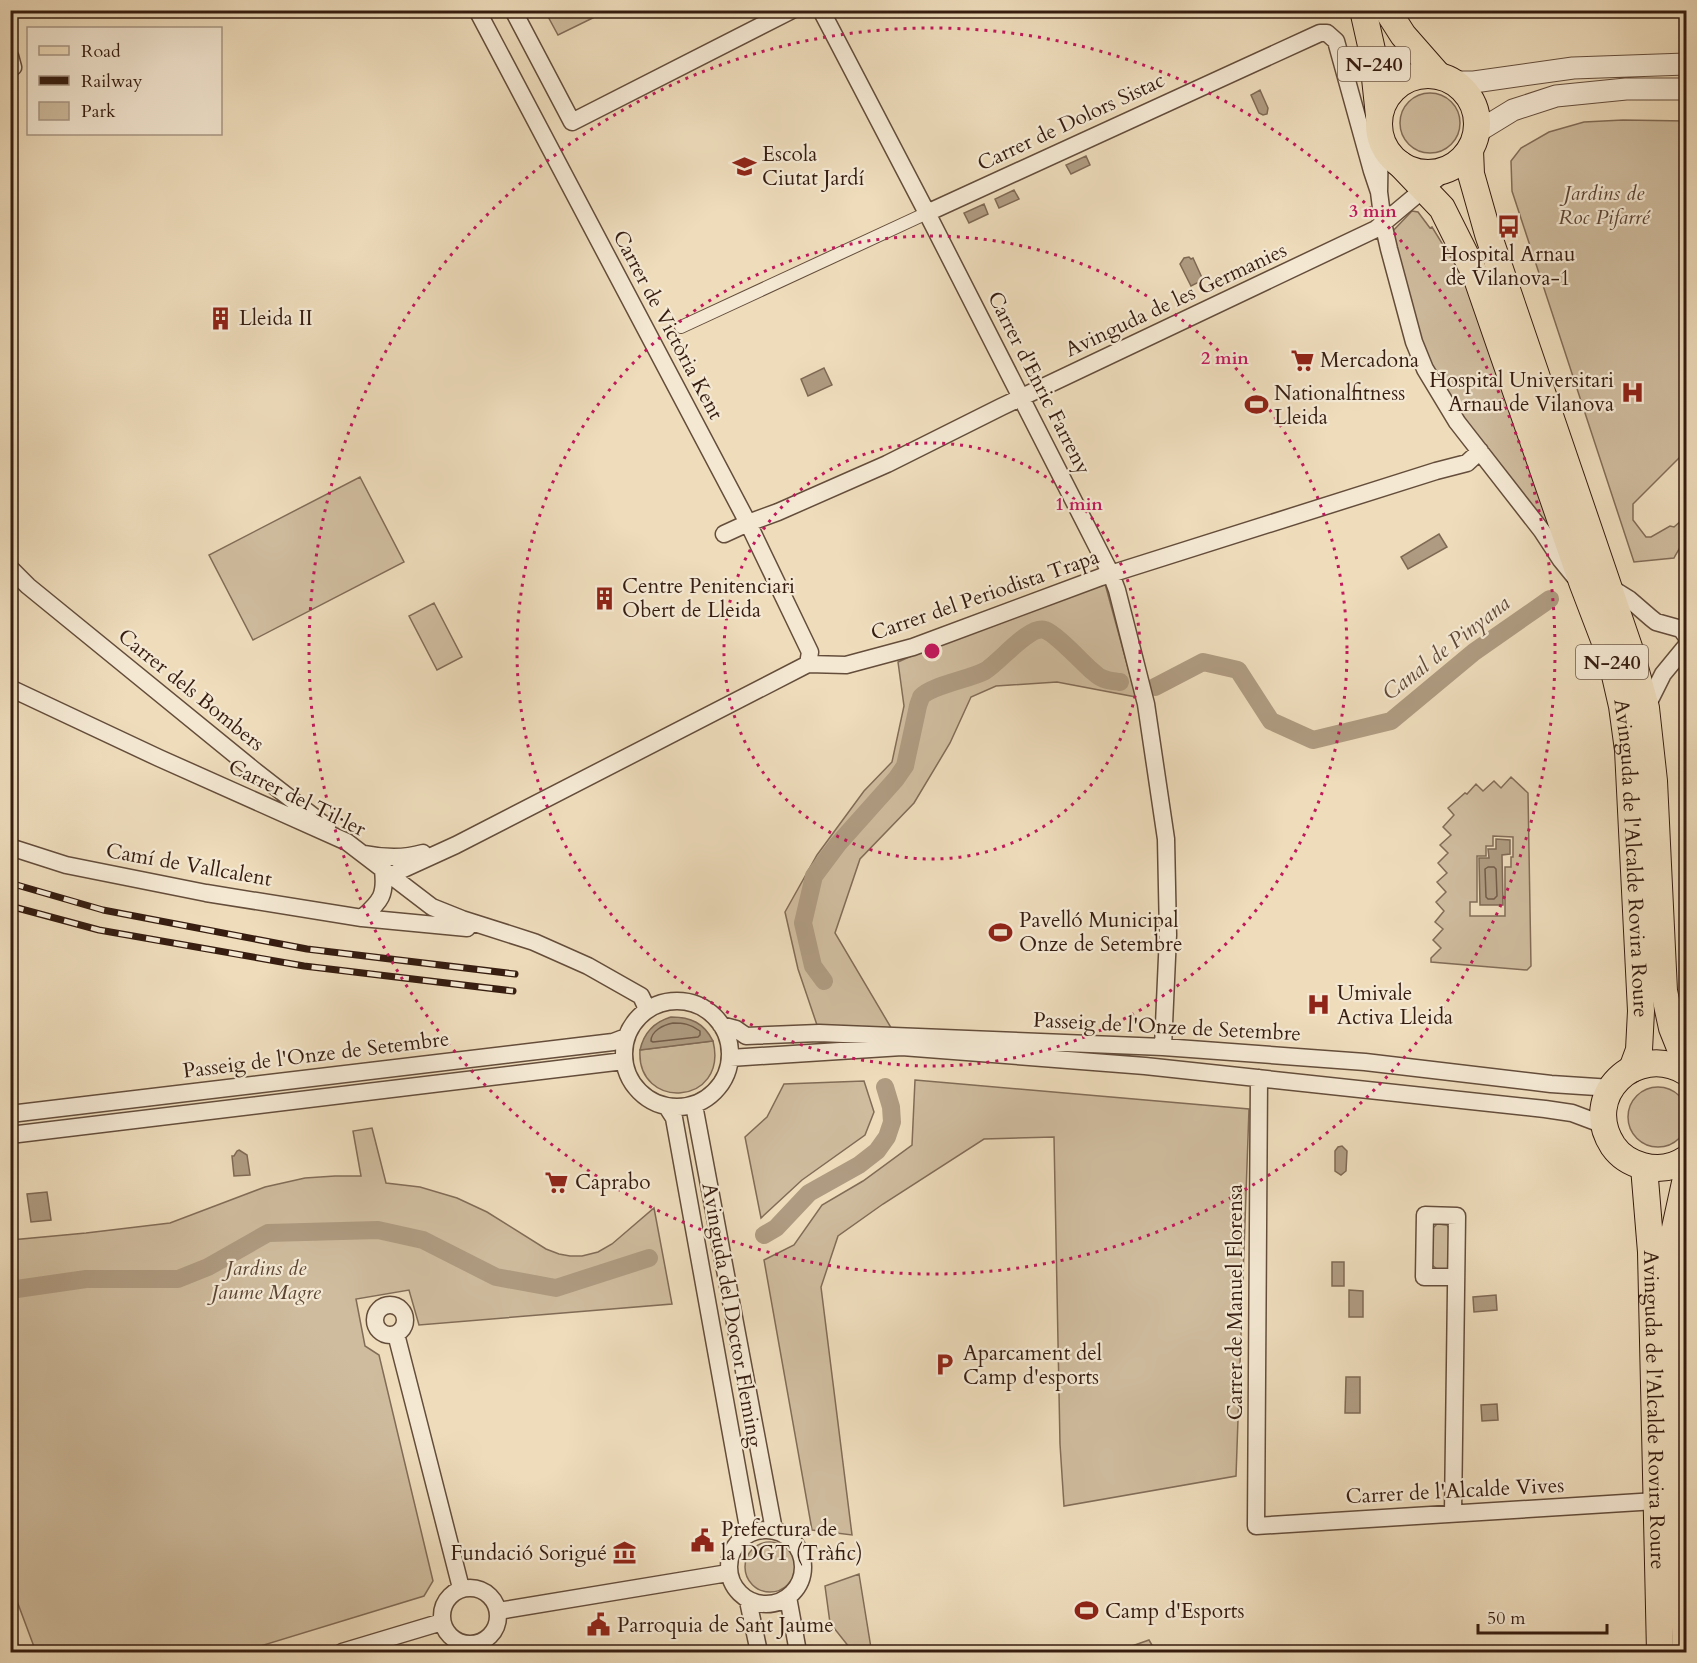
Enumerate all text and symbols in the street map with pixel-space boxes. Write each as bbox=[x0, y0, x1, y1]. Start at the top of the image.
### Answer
legend bbox=[27, 27, 222, 135]
text: Road bbox=[81, 39, 121, 64]
road number: N-240 bbox=[1338, 47, 1410, 81]
street label: Carrer de Dolors Sistac bbox=[973, 66, 1169, 178]
text: Railway bbox=[81, 69, 143, 94]
text: Park bbox=[81, 99, 116, 124]
place label: Escola Ciutat Jardí bbox=[762, 140, 864, 193]
school or university icon: Escola Ciutat Jardí bbox=[731, 153, 757, 179]
park label: Jardins de Roc Pifarré bbox=[1558, 179, 1652, 232]
text: 3 min bbox=[1349, 199, 1397, 224]
bus stop icon: Hospital Arnau de Vilanova-1 bbox=[1495, 213, 1521, 239]
street label: Carrer de Victòria Kent bbox=[606, 225, 730, 425]
street label: Avinguda de les Germanies bbox=[1060, 236, 1292, 364]
place label: Hospital Arnau de Vilanova-1 bbox=[1441, 240, 1575, 293]
street label: Carrer d'Enric Farreny bbox=[980, 286, 1098, 480]
place label: Lleida II bbox=[239, 304, 313, 333]
building icon: Lleida II bbox=[208, 305, 234, 331]
text: 2 min bbox=[1201, 346, 1249, 371]
place label: Mercadona bbox=[1320, 346, 1419, 375]
supermarket icon: Mercadona bbox=[1289, 347, 1315, 373]
place label: Hospital Universitari Arnau de Vilanova bbox=[1429, 366, 1614, 419]
place label: Nationalfitness Lleida bbox=[1274, 379, 1405, 432]
hospital icon: Hospital Universitari Arnau de Vilanova bbox=[1619, 379, 1645, 405]
sports icon: Nationalfitness Lleida bbox=[1243, 392, 1269, 418]
text: 1 min bbox=[1055, 492, 1103, 517]
street label: Carrer del Periodista Trapa bbox=[867, 542, 1103, 648]
place label: Centre Penitenciari Obert de Lleida bbox=[622, 572, 795, 625]
building icon: Centre Penitenciari Obert de Lleida bbox=[591, 585, 617, 611]
water label: Canal de Pinyana bbox=[1376, 589, 1516, 707]
street label: Carrer dels Bombers bbox=[112, 622, 270, 758]
centre of rings bbox=[922, 641, 942, 661]
road number: N-240 bbox=[1576, 645, 1648, 679]
street label: Avinguda de l'Alcalde Rovira Roure bbox=[1607, 697, 1656, 1018]
street label: Carrer del Til·ler bbox=[223, 752, 371, 844]
street label: Camí de Vallcalent bbox=[104, 836, 275, 894]
place label: Pavelló Municipal Onze de Setembre bbox=[1019, 906, 1182, 959]
sports icon: Pavelló Municipal Onze de Setembre bbox=[988, 919, 1014, 945]
place label: Umivale Activa Lleida bbox=[1337, 979, 1453, 1032]
hospital icon: Umivale Activa Lleida bbox=[1306, 992, 1332, 1018]
street label: Passeig de l'Onze de Setembre bbox=[1032, 1005, 1302, 1049]
street label: Passeig de l'Onze de Setembre bbox=[181, 1024, 451, 1086]
place label: Caprabo bbox=[575, 1168, 651, 1197]
supermarket icon: Caprabo bbox=[544, 1169, 570, 1195]
street label: Avinguda del Doctor Fleming bbox=[694, 1181, 770, 1450]
street label: Carrer de Manuel Florensa bbox=[1221, 1184, 1250, 1420]
street label: Avinguda de l'Alcalde Rovira Roure bbox=[1636, 1250, 1673, 1570]
park label: Jardins de Jaume Magre bbox=[206, 1254, 322, 1307]
place label: Aparcament del Camp d'esports bbox=[963, 1339, 1102, 1392]
parking icon: Aparcament del Camp d'esports bbox=[932, 1352, 958, 1378]
street label: Carrer de l'Alcalde Vives bbox=[1345, 1471, 1565, 1511]
place label: Prefectura de la DGT (Tràfic) bbox=[721, 1515, 863, 1568]
public building icon: Prefectura de la DGT (Tràfic) bbox=[690, 1528, 716, 1554]
place label: Fundació Sorigué bbox=[451, 1539, 607, 1568]
museum icon: Fundació Sorigué bbox=[612, 1540, 638, 1566]
place label: Camp d'Esports bbox=[1105, 1597, 1244, 1626]
scale bar bbox=[1478, 1597, 1607, 1635]
sports icon: Camp d'Esports bbox=[1074, 1598, 1100, 1624]
text: 50 m bbox=[1487, 1606, 1526, 1631]
place label: Parroquia de Sant Jaume bbox=[617, 1611, 834, 1640]
public building icon: Parroquia de Sant Jaume bbox=[586, 1612, 612, 1638]

